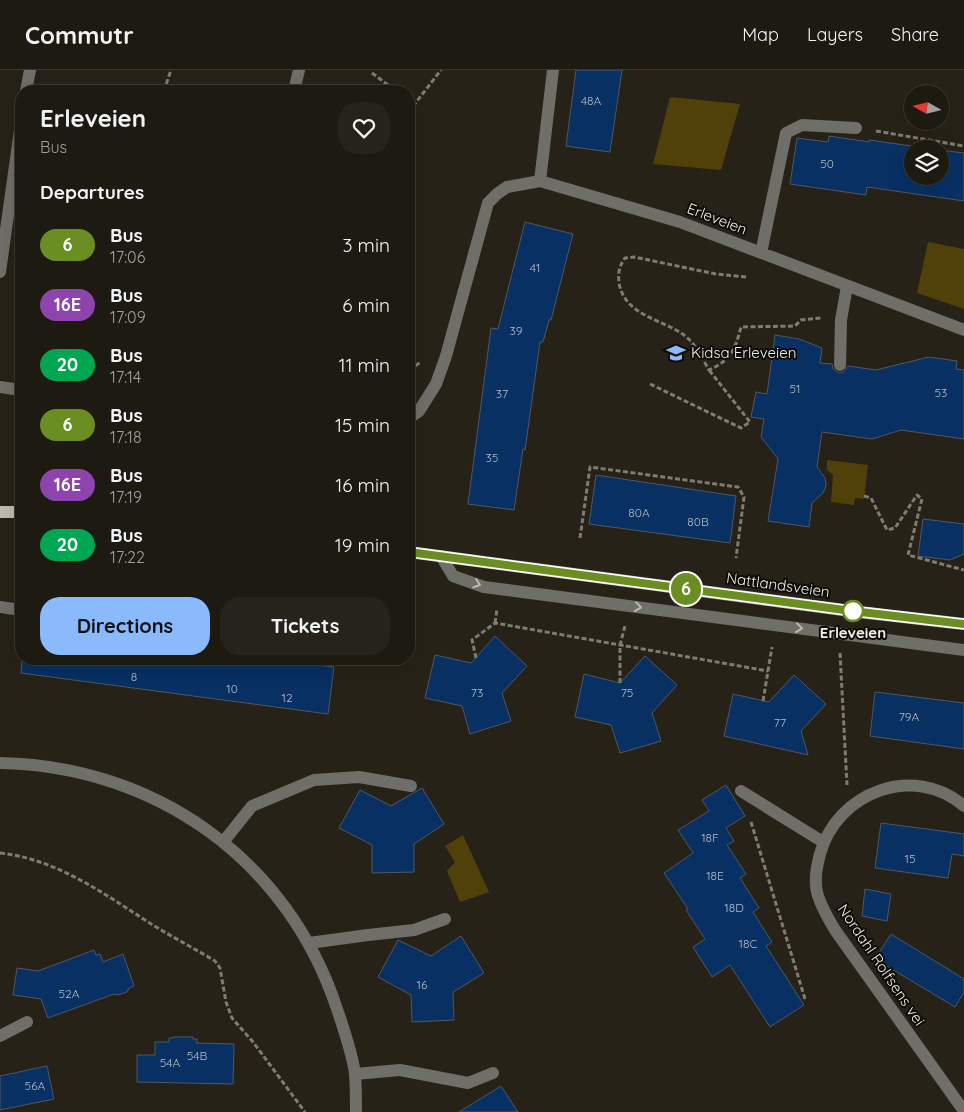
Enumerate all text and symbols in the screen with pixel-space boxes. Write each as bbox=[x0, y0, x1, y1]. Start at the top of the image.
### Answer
text: Commutr bbox=[25, 20, 134, 50]
text: Map bbox=[742, 23, 779, 46]
text: Layers bbox=[807, 23, 863, 46]
text: Share bbox=[891, 23, 939, 46]
north arrow bbox=[904, 85, 949, 130]
map controls bbox=[904, 85, 949, 185]
house number: 48A bbox=[581, 93, 602, 108]
button: heart bbox=[338, 102, 390, 154]
text: Erleveien bbox=[40, 103, 146, 133]
text: Bus bbox=[40, 137, 67, 157]
button: layers bbox=[904, 140, 949, 185]
house number: 50 bbox=[820, 156, 834, 171]
text: Departures bbox=[40, 180, 144, 204]
street label: Erleveien bbox=[685, 198, 750, 239]
text: Bus bbox=[110, 223, 143, 247]
text: 6 bbox=[63, 233, 72, 256]
text: 3 min bbox=[342, 233, 390, 257]
text: 17:06 bbox=[110, 247, 145, 267]
house number: 41 bbox=[530, 260, 540, 275]
text: Bus bbox=[110, 283, 143, 307]
text: 16E bbox=[54, 293, 81, 316]
text: 6 min bbox=[342, 293, 390, 317]
text: 17:09 bbox=[110, 307, 146, 327]
house number: 39 bbox=[510, 323, 523, 338]
school or university icon: Kidsa Erleveien bbox=[665, 342, 687, 364]
text: Bus bbox=[110, 343, 143, 367]
place label: Kidsa Erleveien bbox=[691, 343, 796, 362]
text: 20 bbox=[57, 353, 78, 376]
text: 11 min bbox=[338, 353, 390, 377]
text: 17:14 bbox=[110, 367, 141, 387]
house number: 51 bbox=[790, 381, 800, 396]
house number: 53 bbox=[935, 385, 947, 400]
house number: 37 bbox=[496, 386, 508, 401]
text: Bus bbox=[110, 403, 143, 427]
text: 6 bbox=[63, 413, 72, 436]
text: 15 min bbox=[335, 413, 390, 437]
text: 17:18 bbox=[110, 427, 142, 447]
house number: 35 bbox=[486, 450, 498, 465]
text: Bus bbox=[110, 463, 143, 487]
text: 16E bbox=[54, 473, 81, 496]
text: 16 min bbox=[335, 473, 390, 497]
text: 17:19 bbox=[110, 487, 142, 507]
house number: 80A bbox=[628, 505, 650, 520]
house number: 80B bbox=[687, 514, 709, 529]
text: Bus bbox=[110, 523, 143, 547]
text: 20 bbox=[57, 533, 78, 556]
text: 19 min bbox=[335, 533, 390, 557]
text: 17:22 bbox=[110, 547, 145, 567]
street label: Nattlandsveien bbox=[725, 568, 831, 601]
line badge: 6 bbox=[670, 573, 702, 605]
text: 6 bbox=[681, 577, 691, 600]
one-way arrow bbox=[472, 579, 481, 589]
button: Directions bbox=[40, 597, 210, 655]
button: Tickets bbox=[220, 597, 390, 655]
marker: Erleveien bbox=[842, 600, 864, 622]
one-way arrow bbox=[634, 601, 642, 612]
one-way arrow bbox=[795, 623, 803, 633]
place label: Erleveien bbox=[820, 623, 886, 642]
house number: 8 bbox=[131, 669, 137, 684]
house number: 10 bbox=[226, 681, 238, 696]
house number: 73 bbox=[471, 685, 483, 700]
house number: 75 bbox=[621, 685, 633, 700]
house number: 12 bbox=[281, 690, 293, 705]
house number: 79A bbox=[899, 709, 920, 724]
house number: 77 bbox=[774, 715, 786, 730]
house number: 18F bbox=[701, 830, 719, 845]
house number: 15 bbox=[905, 851, 915, 866]
house number: 18E bbox=[706, 868, 724, 883]
house number: 18D bbox=[724, 900, 744, 915]
street label: Nordahl Rolfsens vei bbox=[834, 900, 929, 1029]
house number: 18C bbox=[739, 936, 758, 951]
house number: 16 bbox=[417, 977, 428, 992]
house number: 52A bbox=[59, 986, 80, 1001]
house number: 54B bbox=[187, 1048, 208, 1063]
house number: 54A bbox=[160, 1055, 181, 1070]
house number: 56A bbox=[25, 1078, 46, 1093]

